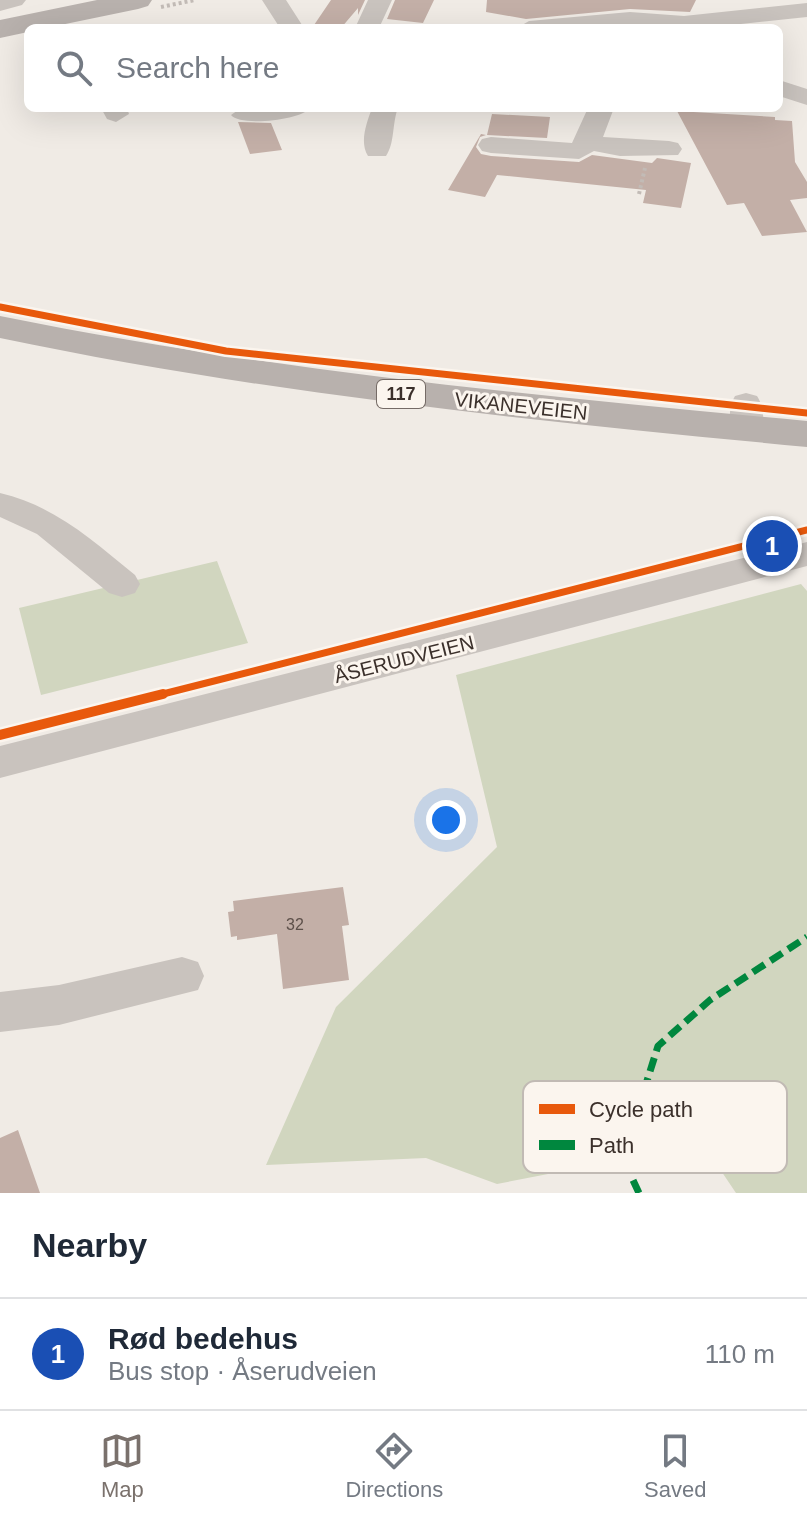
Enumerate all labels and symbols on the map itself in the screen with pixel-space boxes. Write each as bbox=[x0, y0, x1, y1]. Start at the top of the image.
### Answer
road number: 117 bbox=[377, 380, 425, 408]
street label: VIKANEVEIEN bbox=[454, 388, 588, 424]
pin: 1 bbox=[746, 516, 798, 576]
street label: ÅSERUDVEIEN bbox=[332, 631, 476, 687]
your location bbox=[426, 800, 466, 840]
house number: 32 bbox=[286, 916, 304, 933]
legend bbox=[523, 1081, 787, 1173]
text: Cycle path bbox=[589, 1097, 693, 1122]
text: Path bbox=[589, 1133, 634, 1158]

